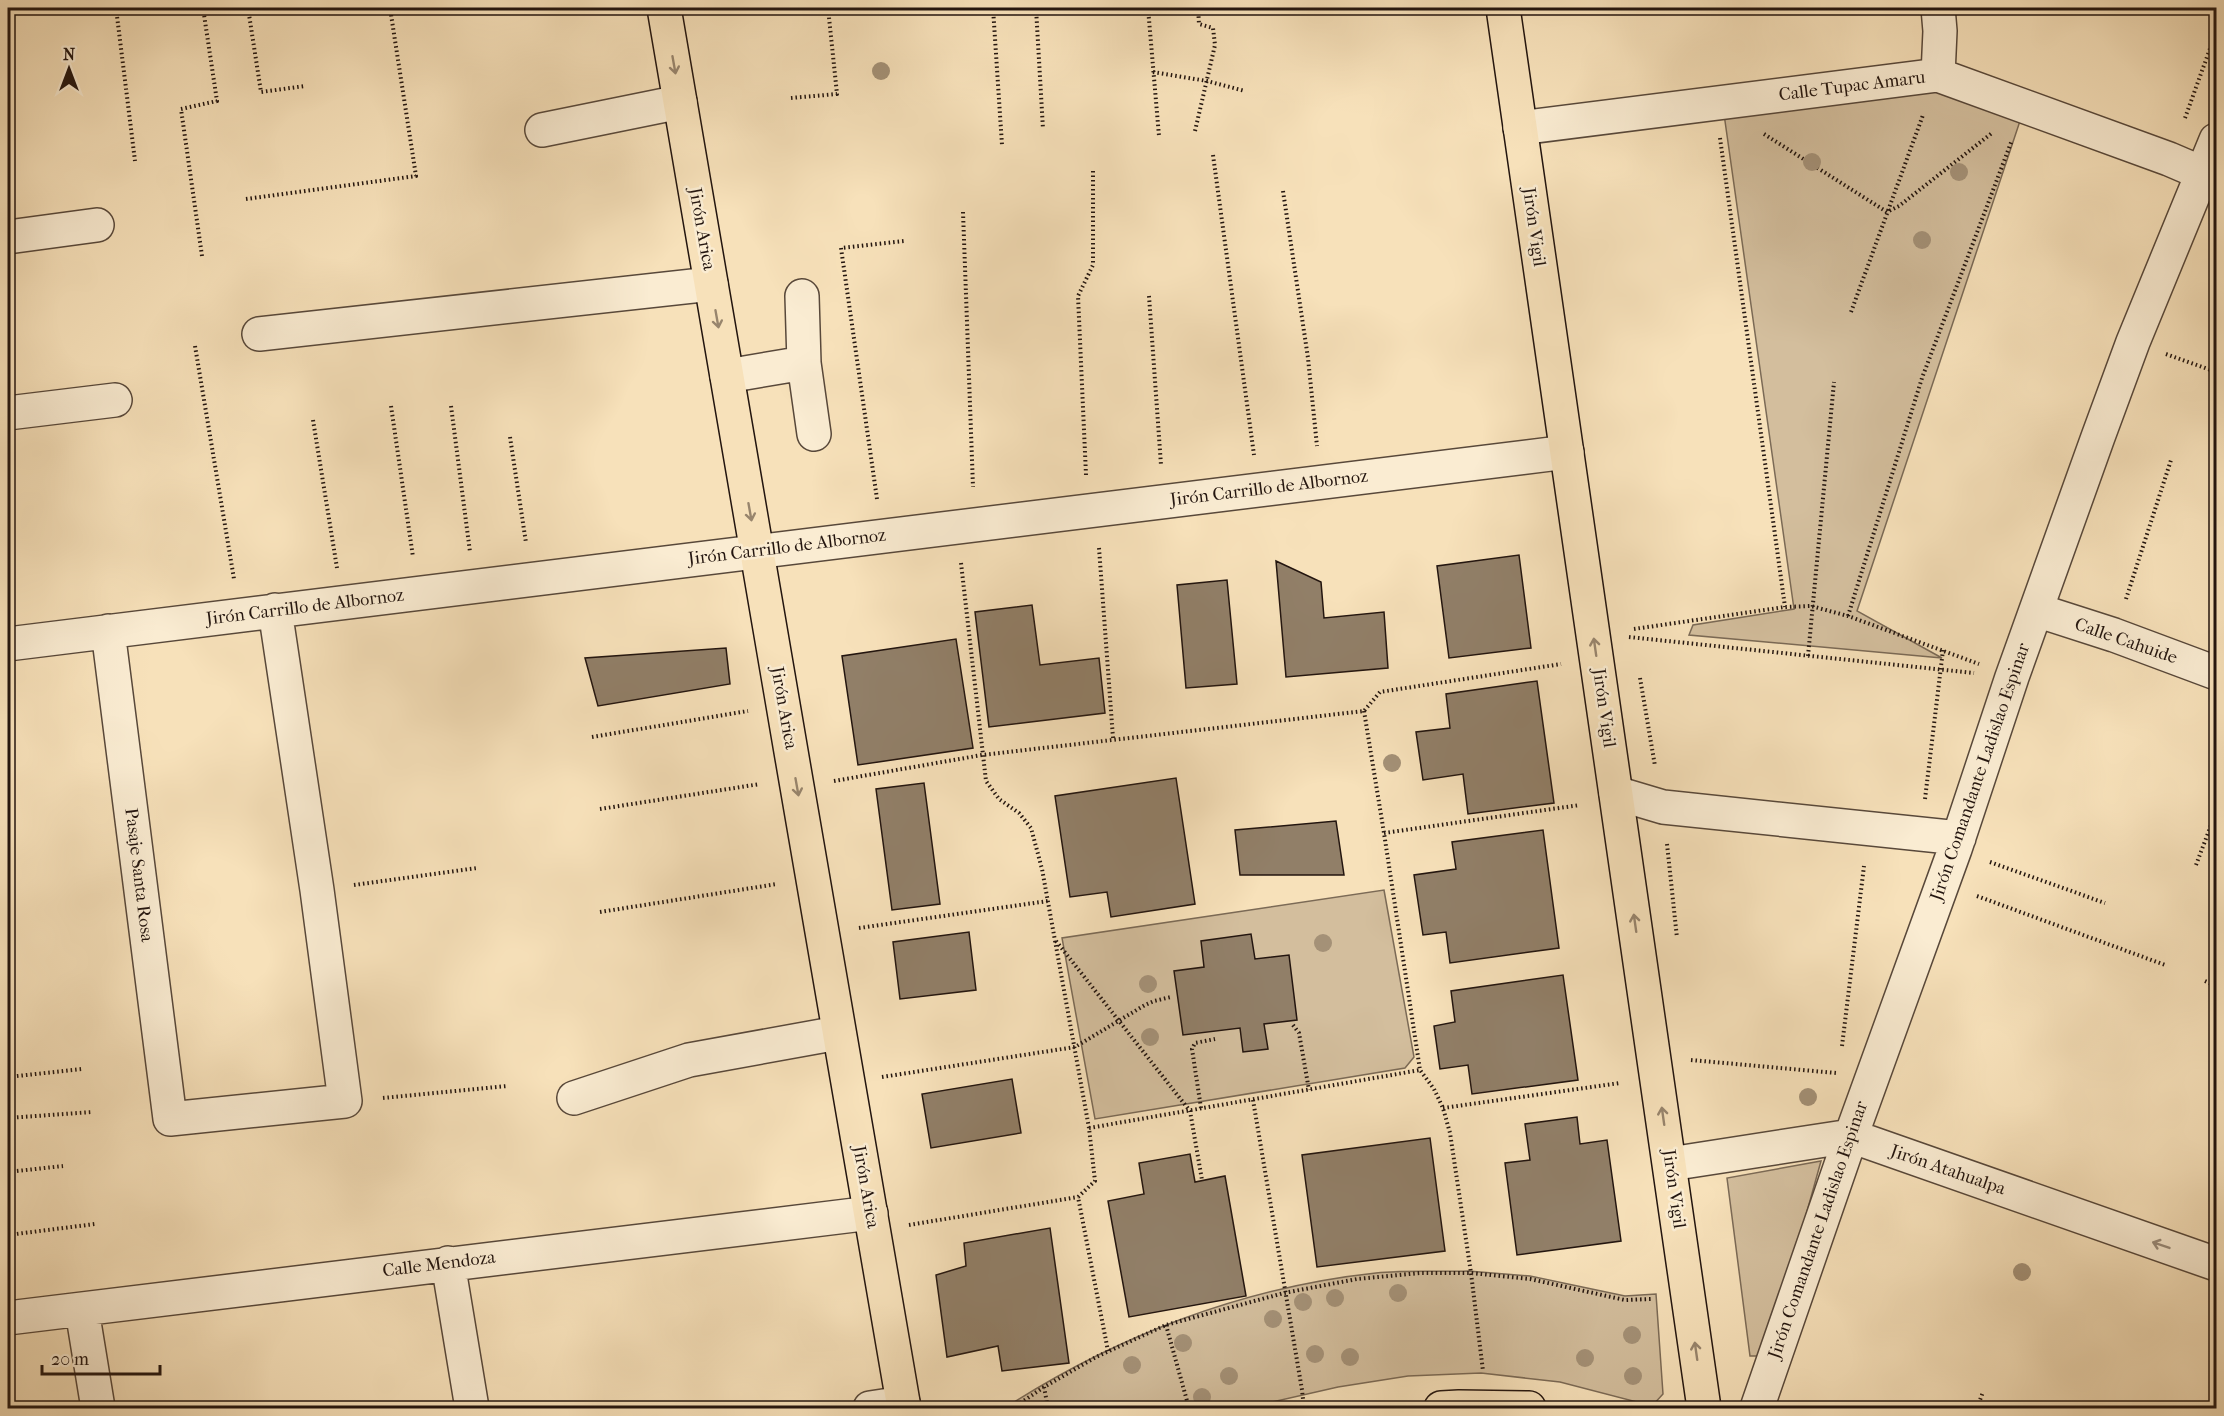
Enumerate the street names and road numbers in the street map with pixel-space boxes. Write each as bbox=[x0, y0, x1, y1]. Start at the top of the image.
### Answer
street label: Calle Tupac Amaru bbox=[1777, 67, 1927, 105]
street label: Jirón Arica bbox=[684, 184, 720, 273]
street label: Jirón Vigil bbox=[1518, 184, 1550, 268]
street label: Jirón Carrillo de Albornoz bbox=[1167, 465, 1369, 511]
street label: Jirón Carrillo de Albornoz bbox=[685, 524, 887, 570]
street label: Jirón Carrillo de Albornoz bbox=[203, 584, 405, 630]
street label: Calle Cahuide bbox=[2072, 614, 2180, 668]
street label: Jirón Comandante Ladislao Espinar bbox=[1925, 640, 2034, 906]
street label: Jirón Arica bbox=[766, 663, 802, 752]
street label: Jirón Vigil bbox=[1588, 665, 1620, 749]
street label: Pasaje Santa Rosa bbox=[120, 807, 158, 944]
street label: Jirón Comandante Ladislao Espinar bbox=[1763, 1098, 1872, 1364]
street label: Jirón Atahualpa bbox=[1886, 1140, 2009, 1200]
street label: Jirón Arica bbox=[848, 1142, 884, 1231]
street label: Jirón Vigil bbox=[1658, 1146, 1690, 1230]
street label: Calle Mendoza bbox=[381, 1247, 497, 1281]

